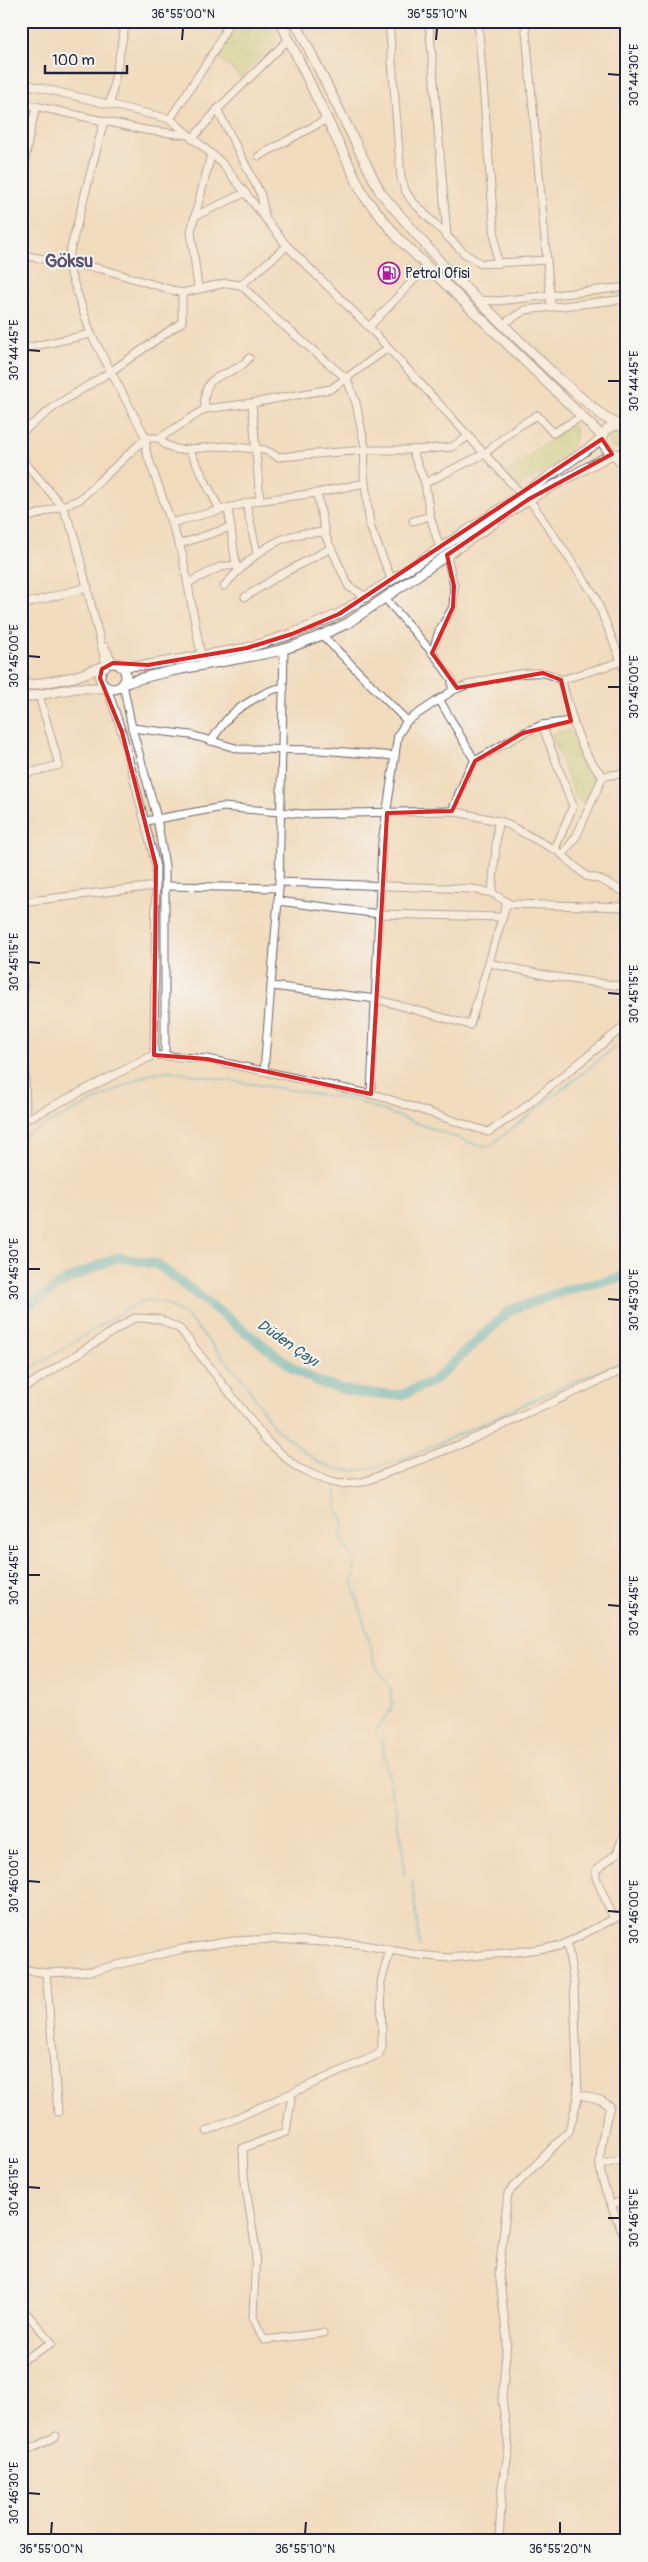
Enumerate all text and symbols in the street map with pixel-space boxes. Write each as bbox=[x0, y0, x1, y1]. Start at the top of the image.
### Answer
text: 36°55'00"N bbox=[151, 7, 215, 22]
text: 36°55'10"N bbox=[407, 7, 467, 22]
scale bar bbox=[45, 42, 128, 74]
text: 30°44'30"E bbox=[627, 44, 642, 106]
text: 100 m bbox=[52, 51, 95, 70]
district label: Göksu bbox=[45, 249, 93, 273]
fuel station icon: Petrol Ofisi bbox=[377, 261, 401, 285]
place label: Petrol Ofisi bbox=[405, 265, 470, 282]
text: 30°44'45"E bbox=[7, 319, 22, 381]
text: 30°44'45"E bbox=[627, 350, 642, 412]
text: 30°45'00"E bbox=[7, 624, 22, 688]
text: 30°45'00"E bbox=[627, 655, 642, 719]
text: 30°45'15"E bbox=[7, 933, 22, 991]
text: 30°45'15"E bbox=[627, 965, 642, 1023]
text: 30°45'30"E bbox=[7, 1238, 22, 1300]
text: 30°45'30"E bbox=[627, 1269, 642, 1331]
water label: Düden Çayı bbox=[253, 1315, 323, 1372]
text: 30°45'45"E bbox=[7, 1545, 22, 1605]
text: 30°45'45"E bbox=[627, 1576, 642, 1636]
text: 30°46'00"E bbox=[7, 1849, 22, 1913]
text: 30°46'00"E bbox=[627, 1880, 642, 1944]
text: 30°46'15"E bbox=[7, 2158, 22, 2216]
text: 30°46'15"E bbox=[627, 2189, 642, 2247]
text: 30°46'30"E bbox=[7, 2462, 22, 2524]
text: 36°55'00"N bbox=[19, 2542, 83, 2557]
text: 36°55'10"N bbox=[275, 2542, 335, 2557]
text: 36°55'20"N bbox=[529, 2542, 591, 2557]

